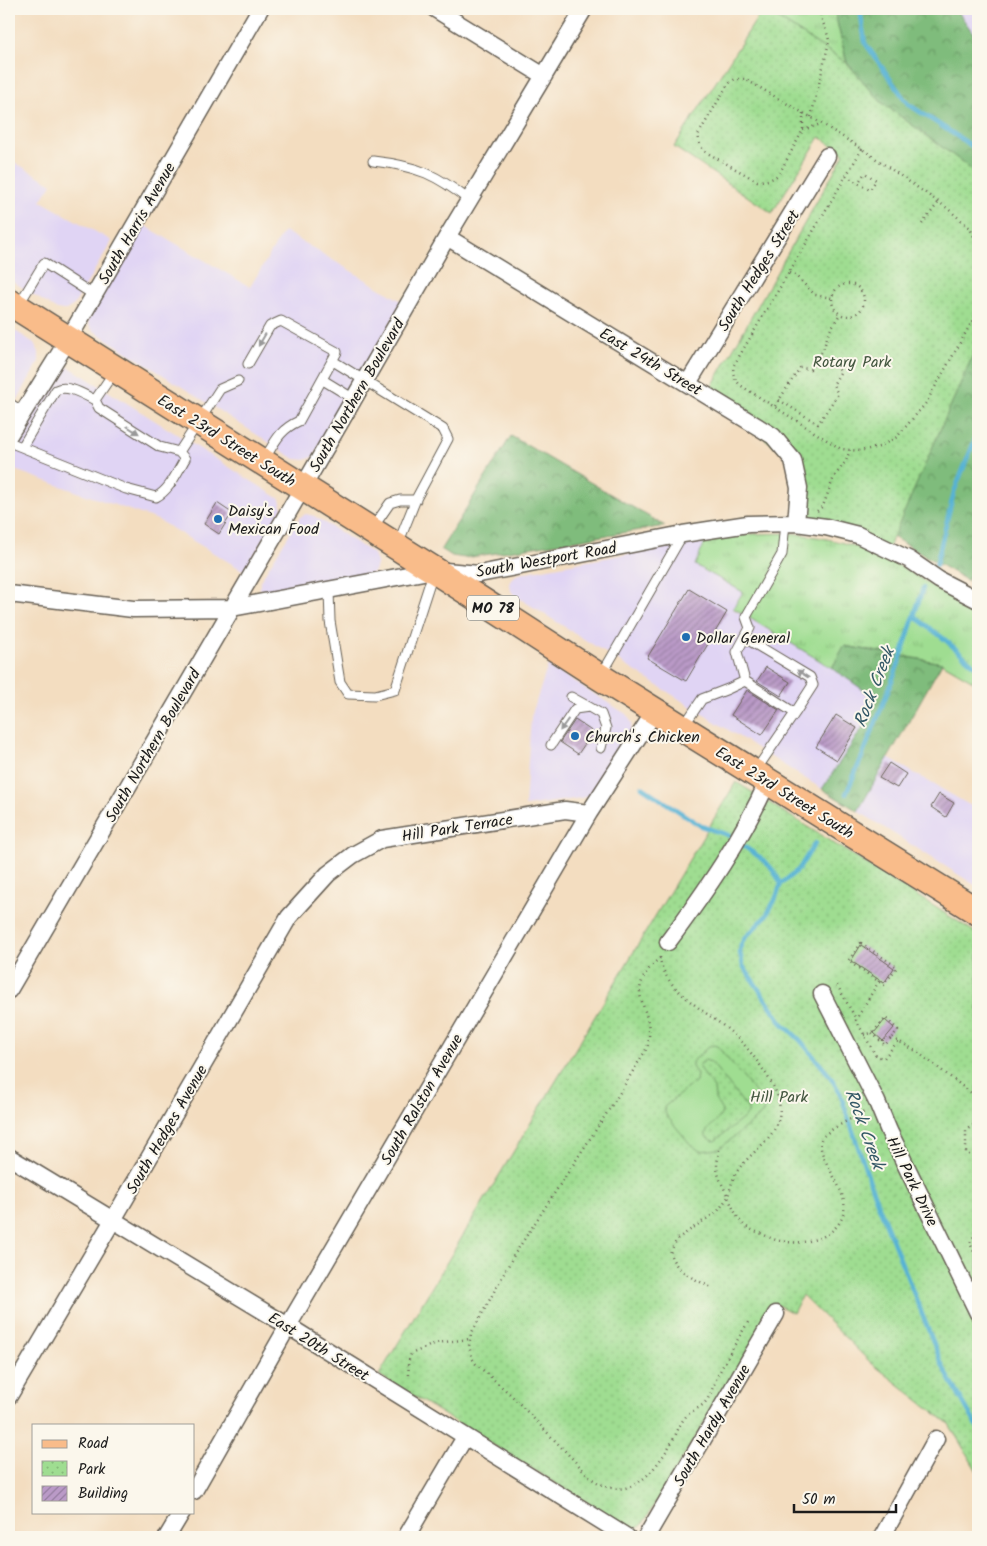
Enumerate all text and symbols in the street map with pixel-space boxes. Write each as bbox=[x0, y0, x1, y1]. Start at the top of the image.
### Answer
street label: South Harris Avenue bbox=[92, 158, 183, 290]
street label: South Hedges Street bbox=[712, 204, 807, 336]
street label: South Northern Boulevard bbox=[303, 313, 412, 477]
street label: East 24th Street bbox=[594, 322, 707, 403]
one-way arrow bbox=[258, 332, 266, 347]
park label: Rotary Park bbox=[813, 350, 892, 375]
street label: East 23rd Street South bbox=[152, 388, 301, 494]
one-way arrow bbox=[126, 425, 139, 434]
place label: Daisy's Mexican Food bbox=[228, 499, 320, 542]
marker: Daisy's Mexican Food bbox=[212, 513, 224, 525]
street label: South Westport Road bbox=[474, 536, 619, 585]
road number: MO 78 bbox=[467, 596, 519, 620]
place label: Dollar General bbox=[696, 626, 790, 651]
marker: Dollar General bbox=[680, 631, 692, 643]
water label: Rock Creek bbox=[847, 641, 905, 732]
street label: South Northern Boulevard bbox=[99, 663, 208, 827]
one-way arrow bbox=[797, 669, 810, 678]
one-way arrow bbox=[559, 718, 569, 732]
place label: Church's Chicken bbox=[585, 725, 700, 750]
marker: Church's Chicken bbox=[569, 730, 581, 742]
street label: East 23rd Street South bbox=[710, 740, 859, 846]
street label: Hill Park Terrace bbox=[400, 807, 515, 850]
street label: South Ralston Avenue bbox=[375, 1030, 470, 1170]
street label: South Hedges Avenue bbox=[120, 1060, 215, 1199]
park label: Hill Park bbox=[750, 1085, 808, 1110]
water label: Rock Creek bbox=[836, 1085, 892, 1176]
street label: Hill Park Drive bbox=[879, 1132, 944, 1231]
street label: East 20th Street bbox=[263, 1306, 374, 1389]
street label: South Hardy Avenue bbox=[667, 1360, 757, 1491]
legend bbox=[32, 1424, 195, 1514]
text: Road bbox=[78, 1432, 109, 1456]
text: Park bbox=[78, 1458, 106, 1482]
scale bar bbox=[794, 1481, 897, 1513]
text: Building bbox=[78, 1482, 128, 1506]
text: 50 m bbox=[802, 1488, 836, 1512]

